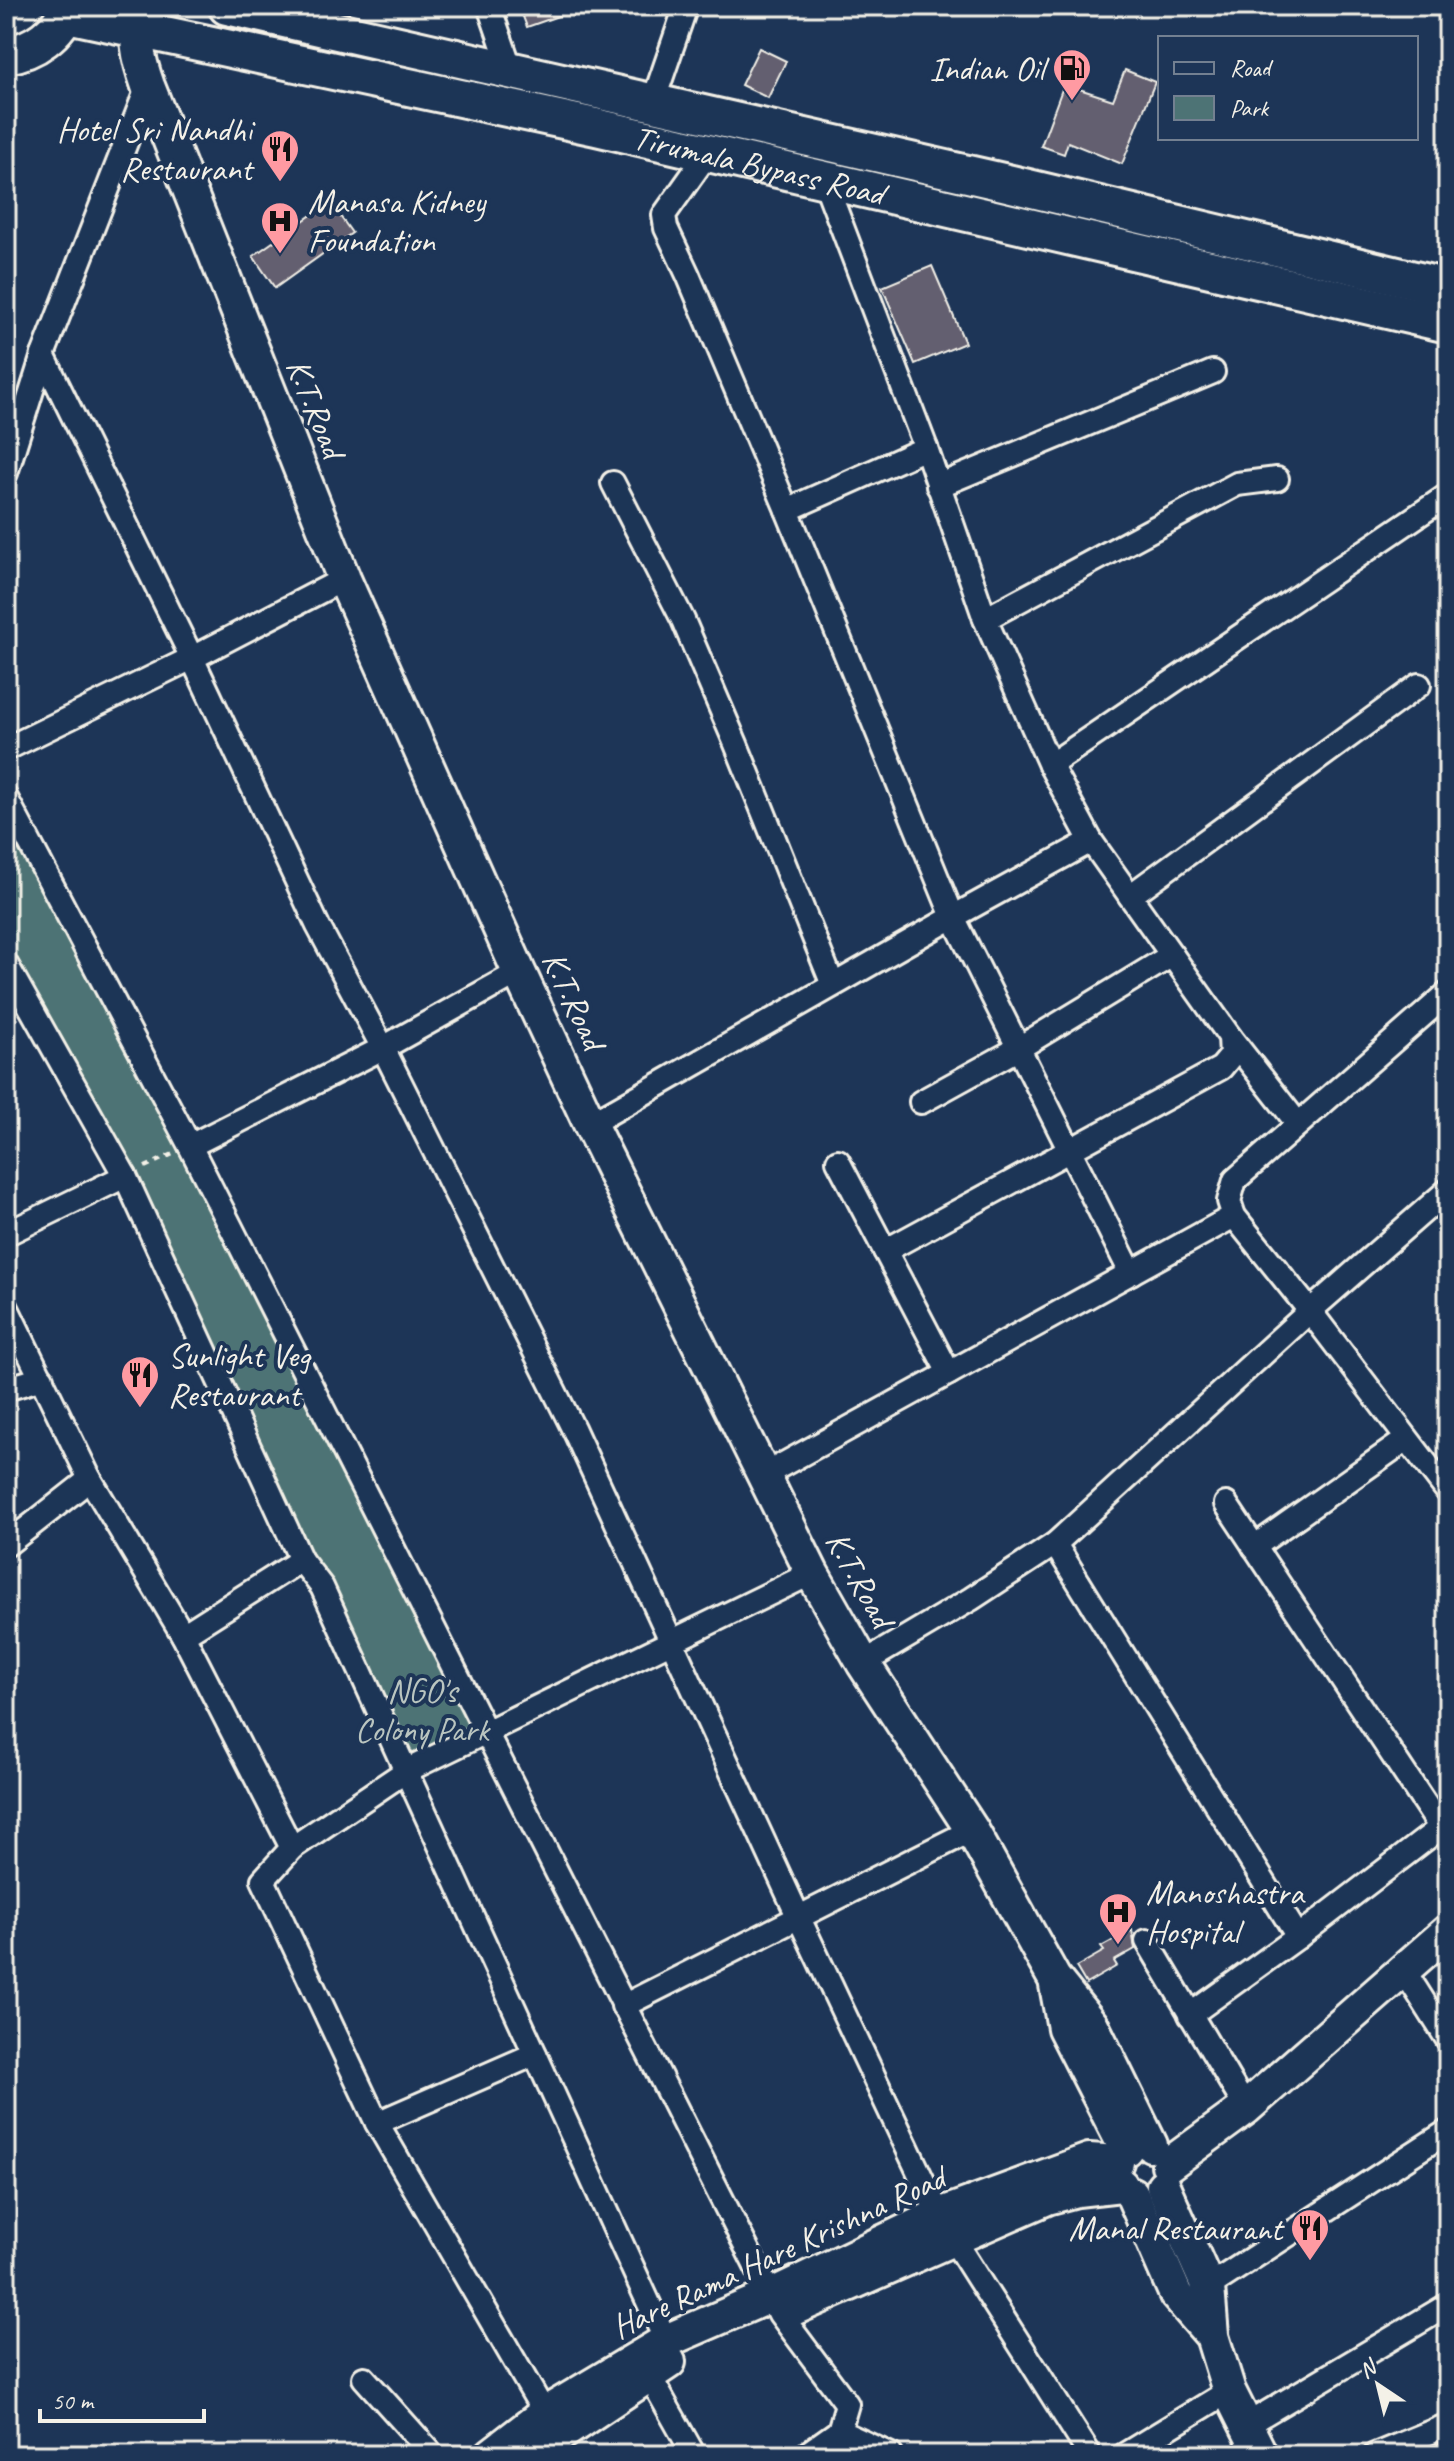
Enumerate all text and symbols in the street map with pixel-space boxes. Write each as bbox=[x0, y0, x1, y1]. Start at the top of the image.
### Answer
legend bbox=[1158, 36, 1418, 140]
place label: Indian Oil bbox=[930, 47, 1050, 90]
fuel station icon: Indian Oil bbox=[1051, 47, 1093, 102]
text: Road bbox=[1230, 53, 1274, 83]
text: Park bbox=[1230, 93, 1270, 123]
place label: Hotel Sri Nandhi Restaurant bbox=[57, 108, 256, 190]
street label: Tirumala Bypass Road bbox=[629, 115, 894, 216]
restaurant icon: Hotel Sri Nandhi Restaurant bbox=[259, 128, 301, 183]
place label: Manasa Kidney Foundation bbox=[308, 180, 487, 262]
hospital icon: Manasa Kidney Foundation bbox=[259, 200, 301, 255]
street label: K.T.Road bbox=[277, 352, 357, 468]
street label: K.T.Road bbox=[533, 944, 617, 1060]
place label: Sunlight Veg Restaurant bbox=[168, 1334, 312, 1416]
restaurant icon: Sunlight Veg Restaurant bbox=[119, 1354, 161, 1409]
street label: K.T.Road bbox=[816, 1524, 906, 1638]
park label: NGO's Colony Park bbox=[355, 1669, 492, 1751]
place label: Manoshastra Hospital bbox=[1146, 1871, 1306, 1953]
hospital icon: Manoshastra Hospital bbox=[1097, 1891, 1139, 1946]
street label: Hare Rama Hare Krishna Road bbox=[605, 2154, 957, 2348]
place label: Manal Restaurant bbox=[1069, 2207, 1286, 2250]
restaurant icon: Manal Restaurant bbox=[1289, 2207, 1331, 2262]
north arrow bbox=[1338, 2345, 1418, 2425]
text: N bbox=[1353, 2352, 1383, 2385]
scale bar bbox=[40, 2373, 204, 2423]
text: 50 m bbox=[52, 2386, 95, 2416]

